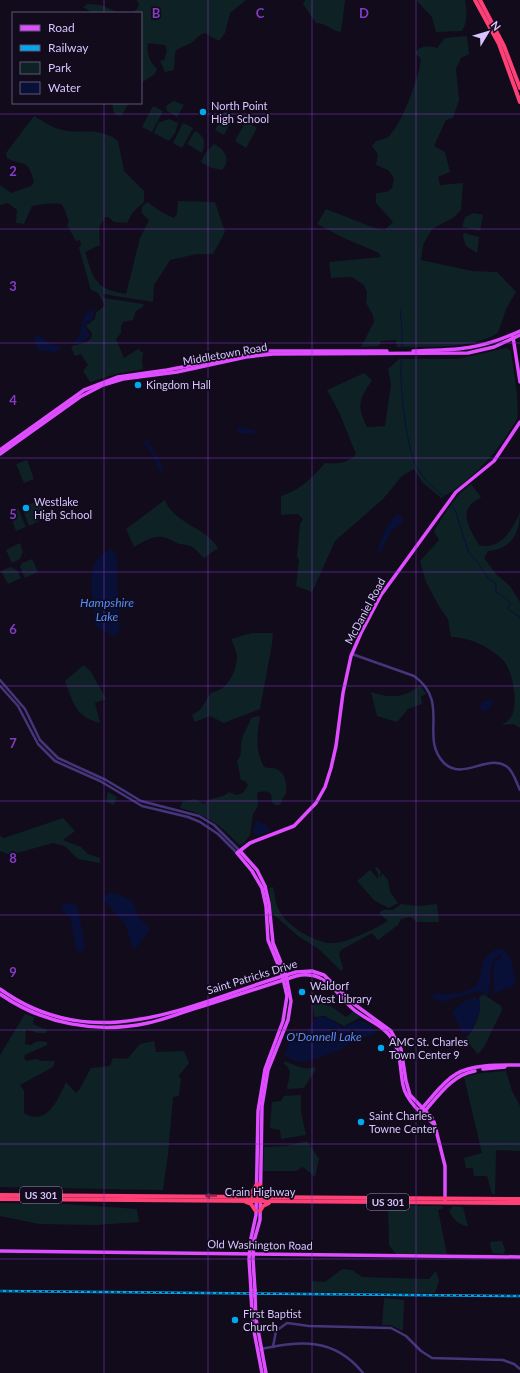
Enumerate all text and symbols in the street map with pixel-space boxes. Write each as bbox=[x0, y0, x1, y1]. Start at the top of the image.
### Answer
text: B bbox=[152, 5, 161, 21]
text: C bbox=[256, 5, 265, 21]
text: D bbox=[359, 5, 369, 21]
legend bbox=[12, 12, 142, 104]
north arrow bbox=[468, 12, 508, 52]
text: N bbox=[489, 18, 504, 33]
text: Road bbox=[48, 20, 75, 35]
text: Railway bbox=[48, 40, 89, 55]
text: Park bbox=[48, 60, 72, 75]
text: Water bbox=[48, 80, 81, 95]
place label: North Point High School bbox=[211, 99, 269, 125]
marker: North Point High School bbox=[198, 107, 208, 117]
text: 2 bbox=[9, 163, 17, 179]
text: 3 bbox=[9, 278, 17, 294]
street label: Middletown Road bbox=[182, 340, 268, 367]
place label: Kingdom Hall bbox=[146, 378, 211, 391]
marker: Kingdom Hall bbox=[133, 380, 143, 390]
text: 4 bbox=[9, 392, 17, 408]
place label: Westlake High School bbox=[34, 495, 92, 521]
marker: Westlake High School bbox=[21, 503, 31, 513]
text: 5 bbox=[9, 506, 17, 522]
street label: McDaniel Road bbox=[342, 575, 388, 646]
water label: Hampshire Lake bbox=[80, 595, 134, 624]
text: 6 bbox=[9, 621, 17, 637]
text: 7 bbox=[9, 735, 17, 751]
text: 8 bbox=[9, 850, 17, 866]
street label: Saint Patricks Drive bbox=[205, 957, 299, 996]
text: 9 bbox=[9, 964, 17, 980]
place label: Waldorf West Library bbox=[310, 979, 372, 1005]
marker: Waldorf West Library bbox=[297, 987, 307, 997]
water label: O'Donnell Lake bbox=[286, 1029, 362, 1044]
place label: AMC St. Charles Town Center 9 bbox=[389, 1035, 468, 1061]
marker: AMC St. Charles Town Center 9 bbox=[376, 1043, 386, 1053]
place label: Saint Charles Towne Center bbox=[369, 1109, 437, 1135]
marker: Saint Charles Towne Center bbox=[356, 1117, 366, 1127]
street label: Crain Highway bbox=[225, 1185, 296, 1198]
road number: US 301 bbox=[20, 1187, 62, 1203]
one-way arrow bbox=[204, 1193, 217, 1199]
road number: US 301 bbox=[367, 1194, 409, 1210]
street label: Old Washington Road bbox=[207, 1237, 313, 1252]
place label: First Baptist Church bbox=[243, 1307, 301, 1333]
marker: First Baptist Church bbox=[230, 1315, 240, 1325]

